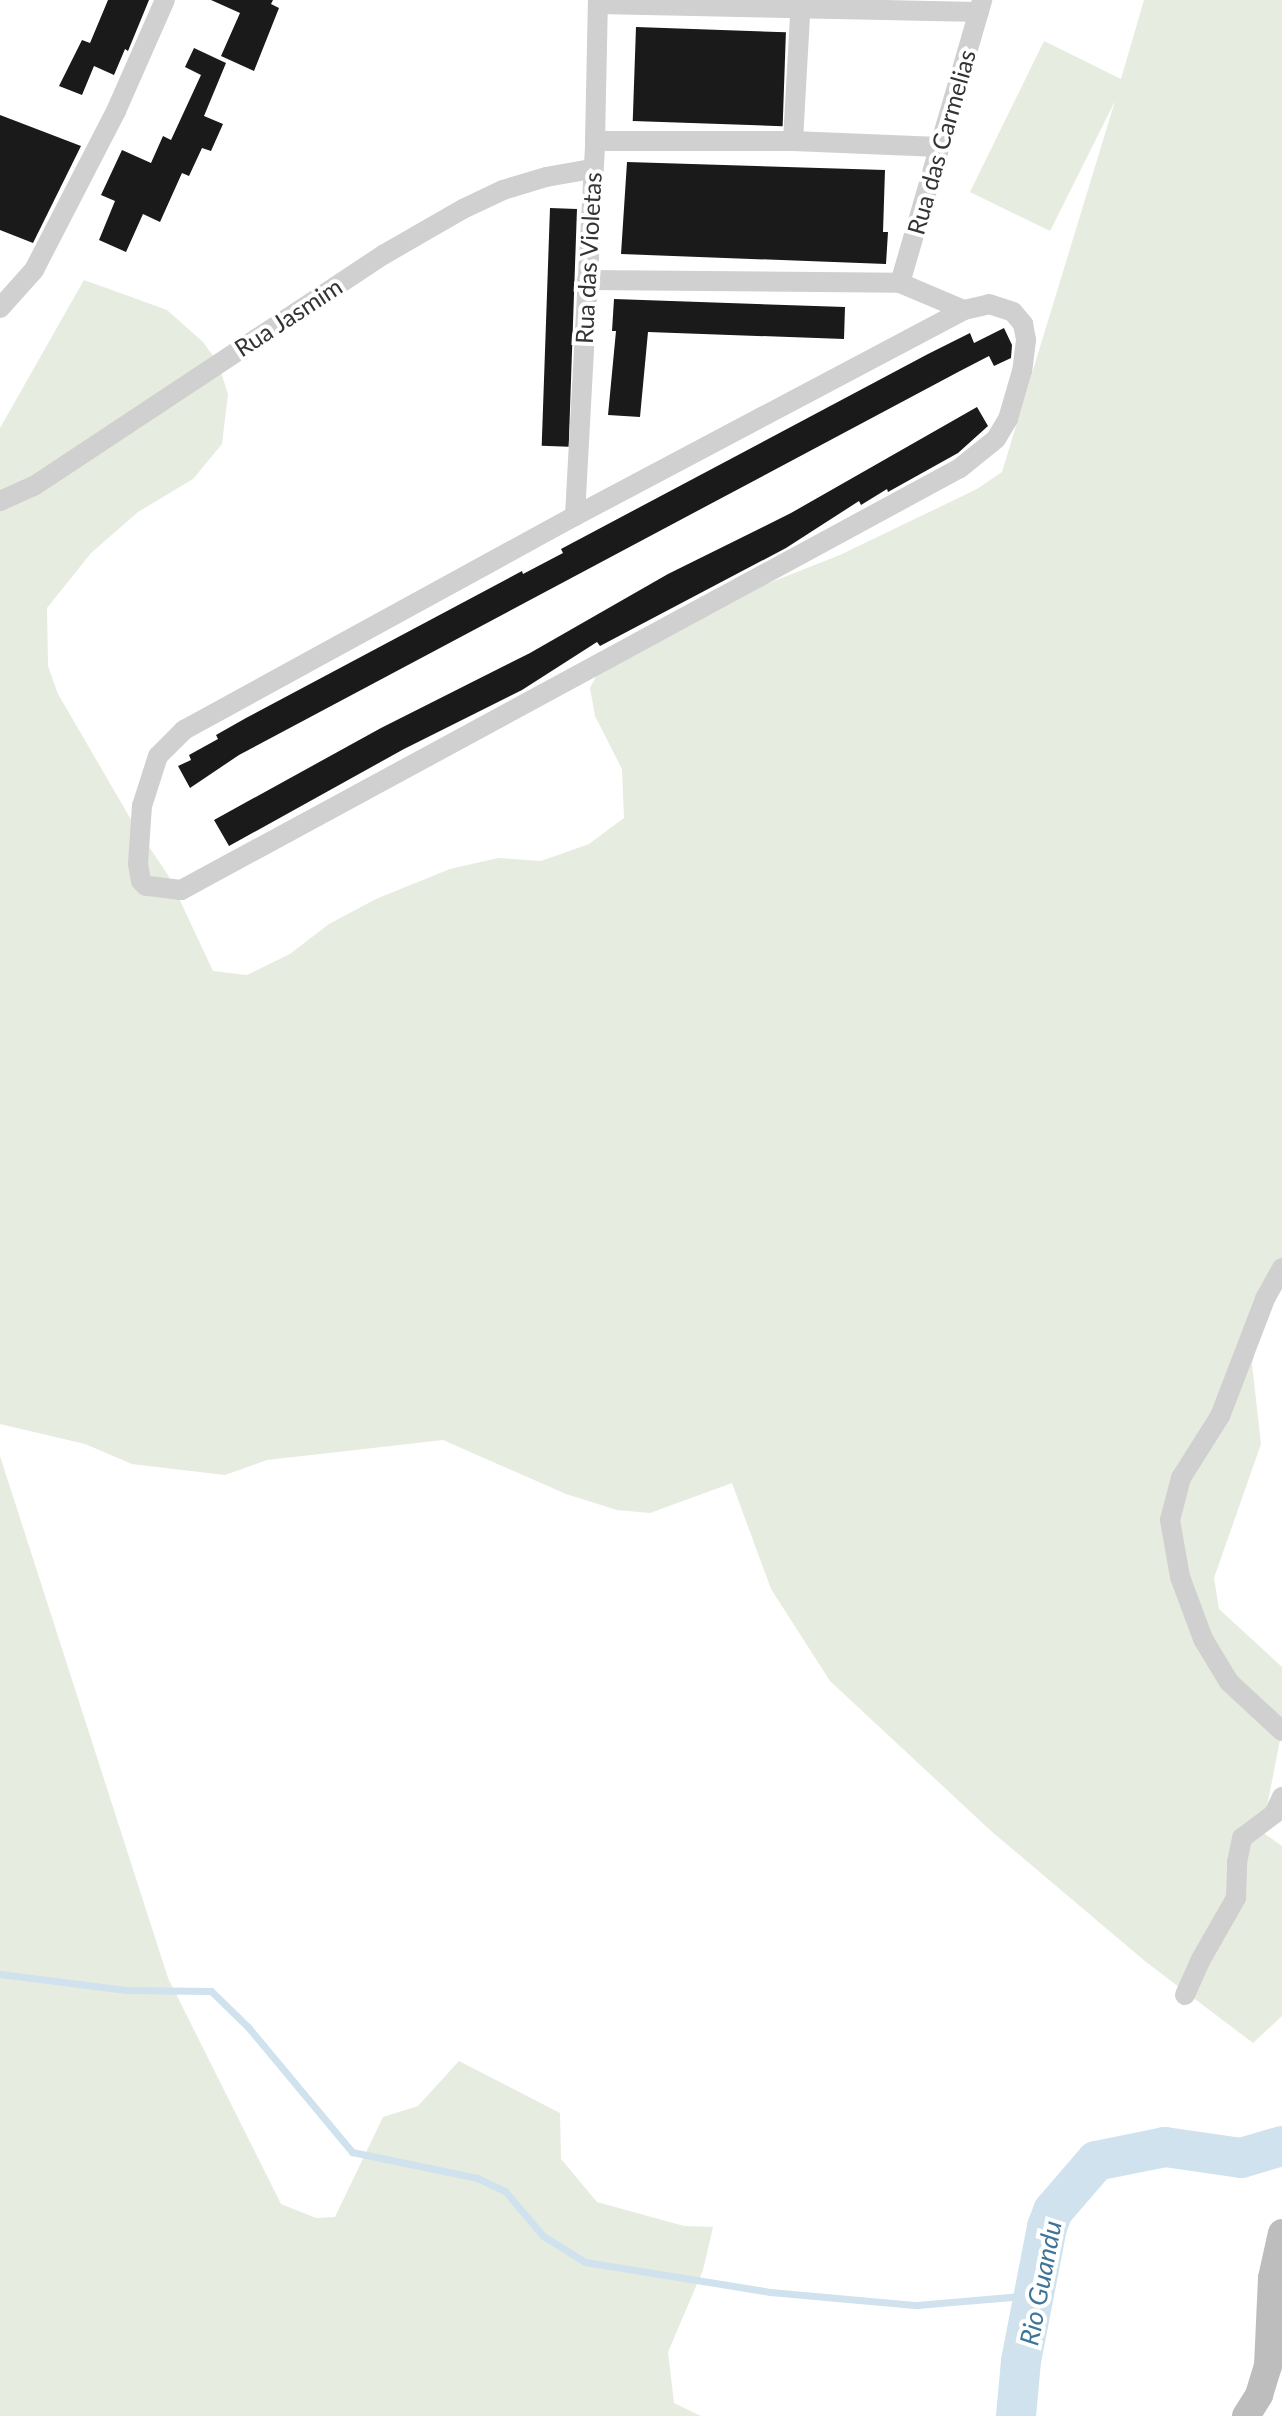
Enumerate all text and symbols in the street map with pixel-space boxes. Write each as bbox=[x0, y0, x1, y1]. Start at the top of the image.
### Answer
street label: Rua das Carmelias bbox=[901, 46, 981, 238]
street label: Rua das Violetas bbox=[569, 171, 607, 345]
street label: Rua Jasmim bbox=[228, 271, 348, 363]
water label: Rio Guandu bbox=[1014, 2218, 1068, 2348]

